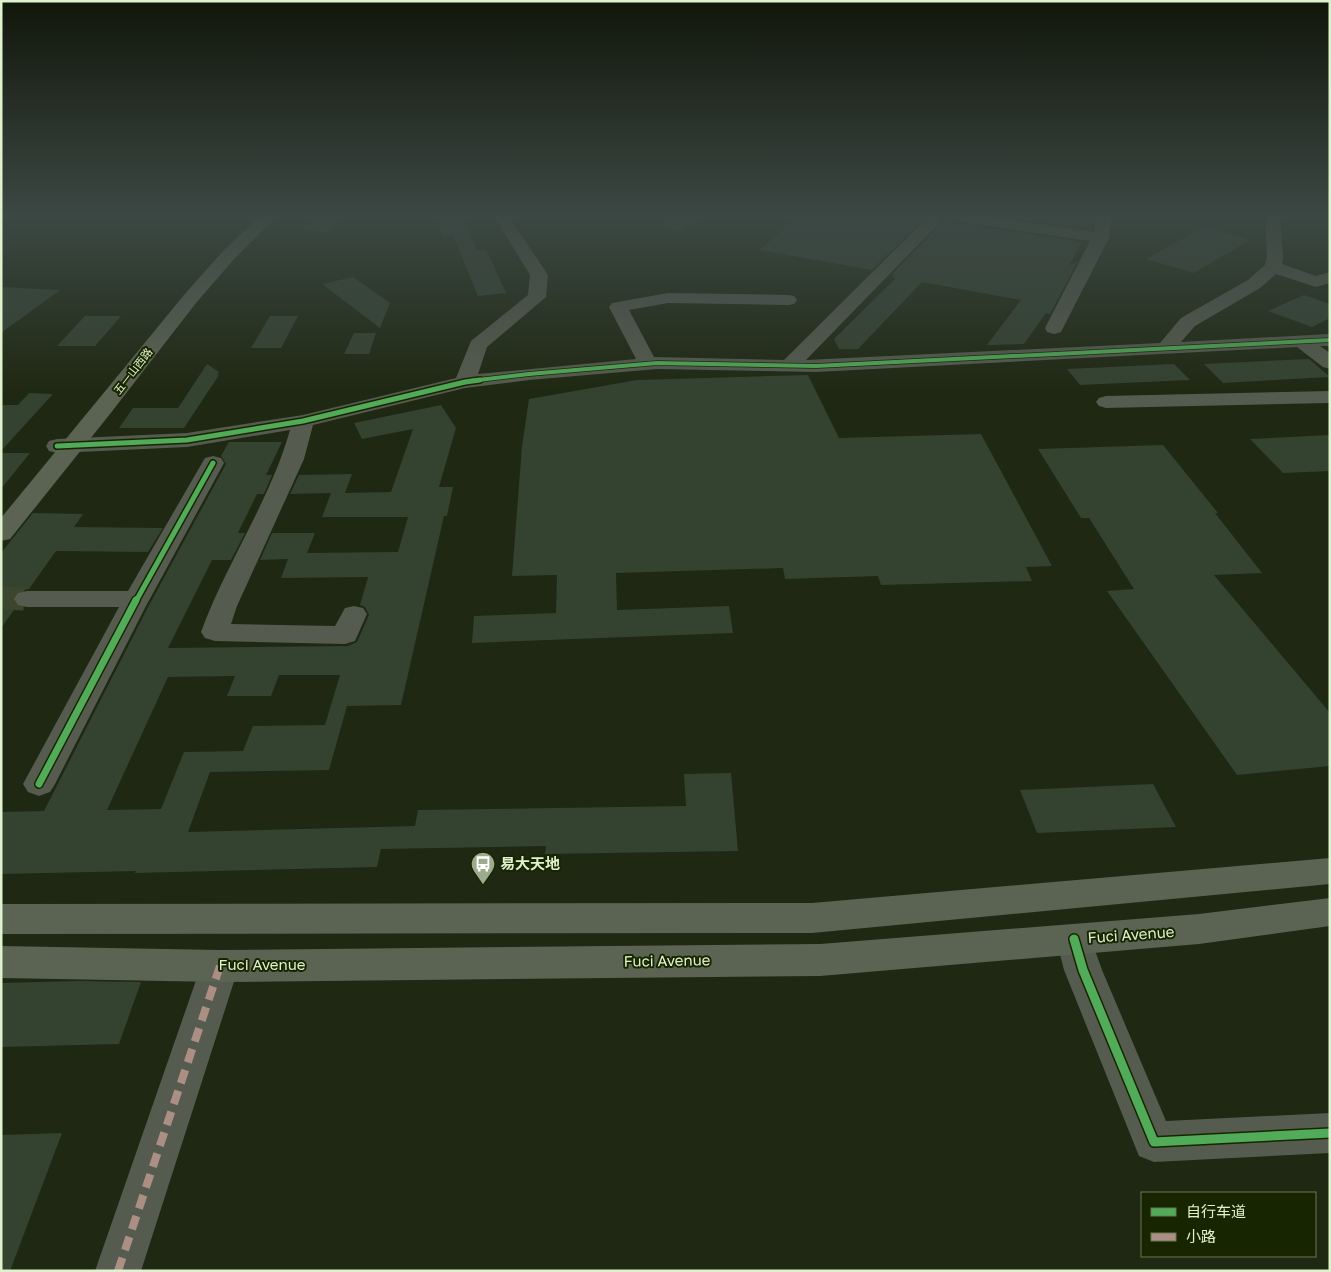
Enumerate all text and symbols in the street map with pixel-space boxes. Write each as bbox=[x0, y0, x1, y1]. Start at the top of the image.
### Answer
street label: 五一山西路 bbox=[111, 345, 155, 396]
bus stop icon: 易大天地 bbox=[470, 851, 496, 885]
place label: 易大天地 bbox=[500, 854, 560, 872]
street label: Fuci Avenue bbox=[1087, 922, 1175, 946]
street label: Fuci Avenue bbox=[623, 950, 711, 970]
street label: Fuci Avenue bbox=[219, 955, 306, 973]
legend bbox=[1141, 1192, 1316, 1257]
text: 自行车道 bbox=[1186, 1202, 1246, 1220]
text: 小路 bbox=[1186, 1227, 1216, 1245]

